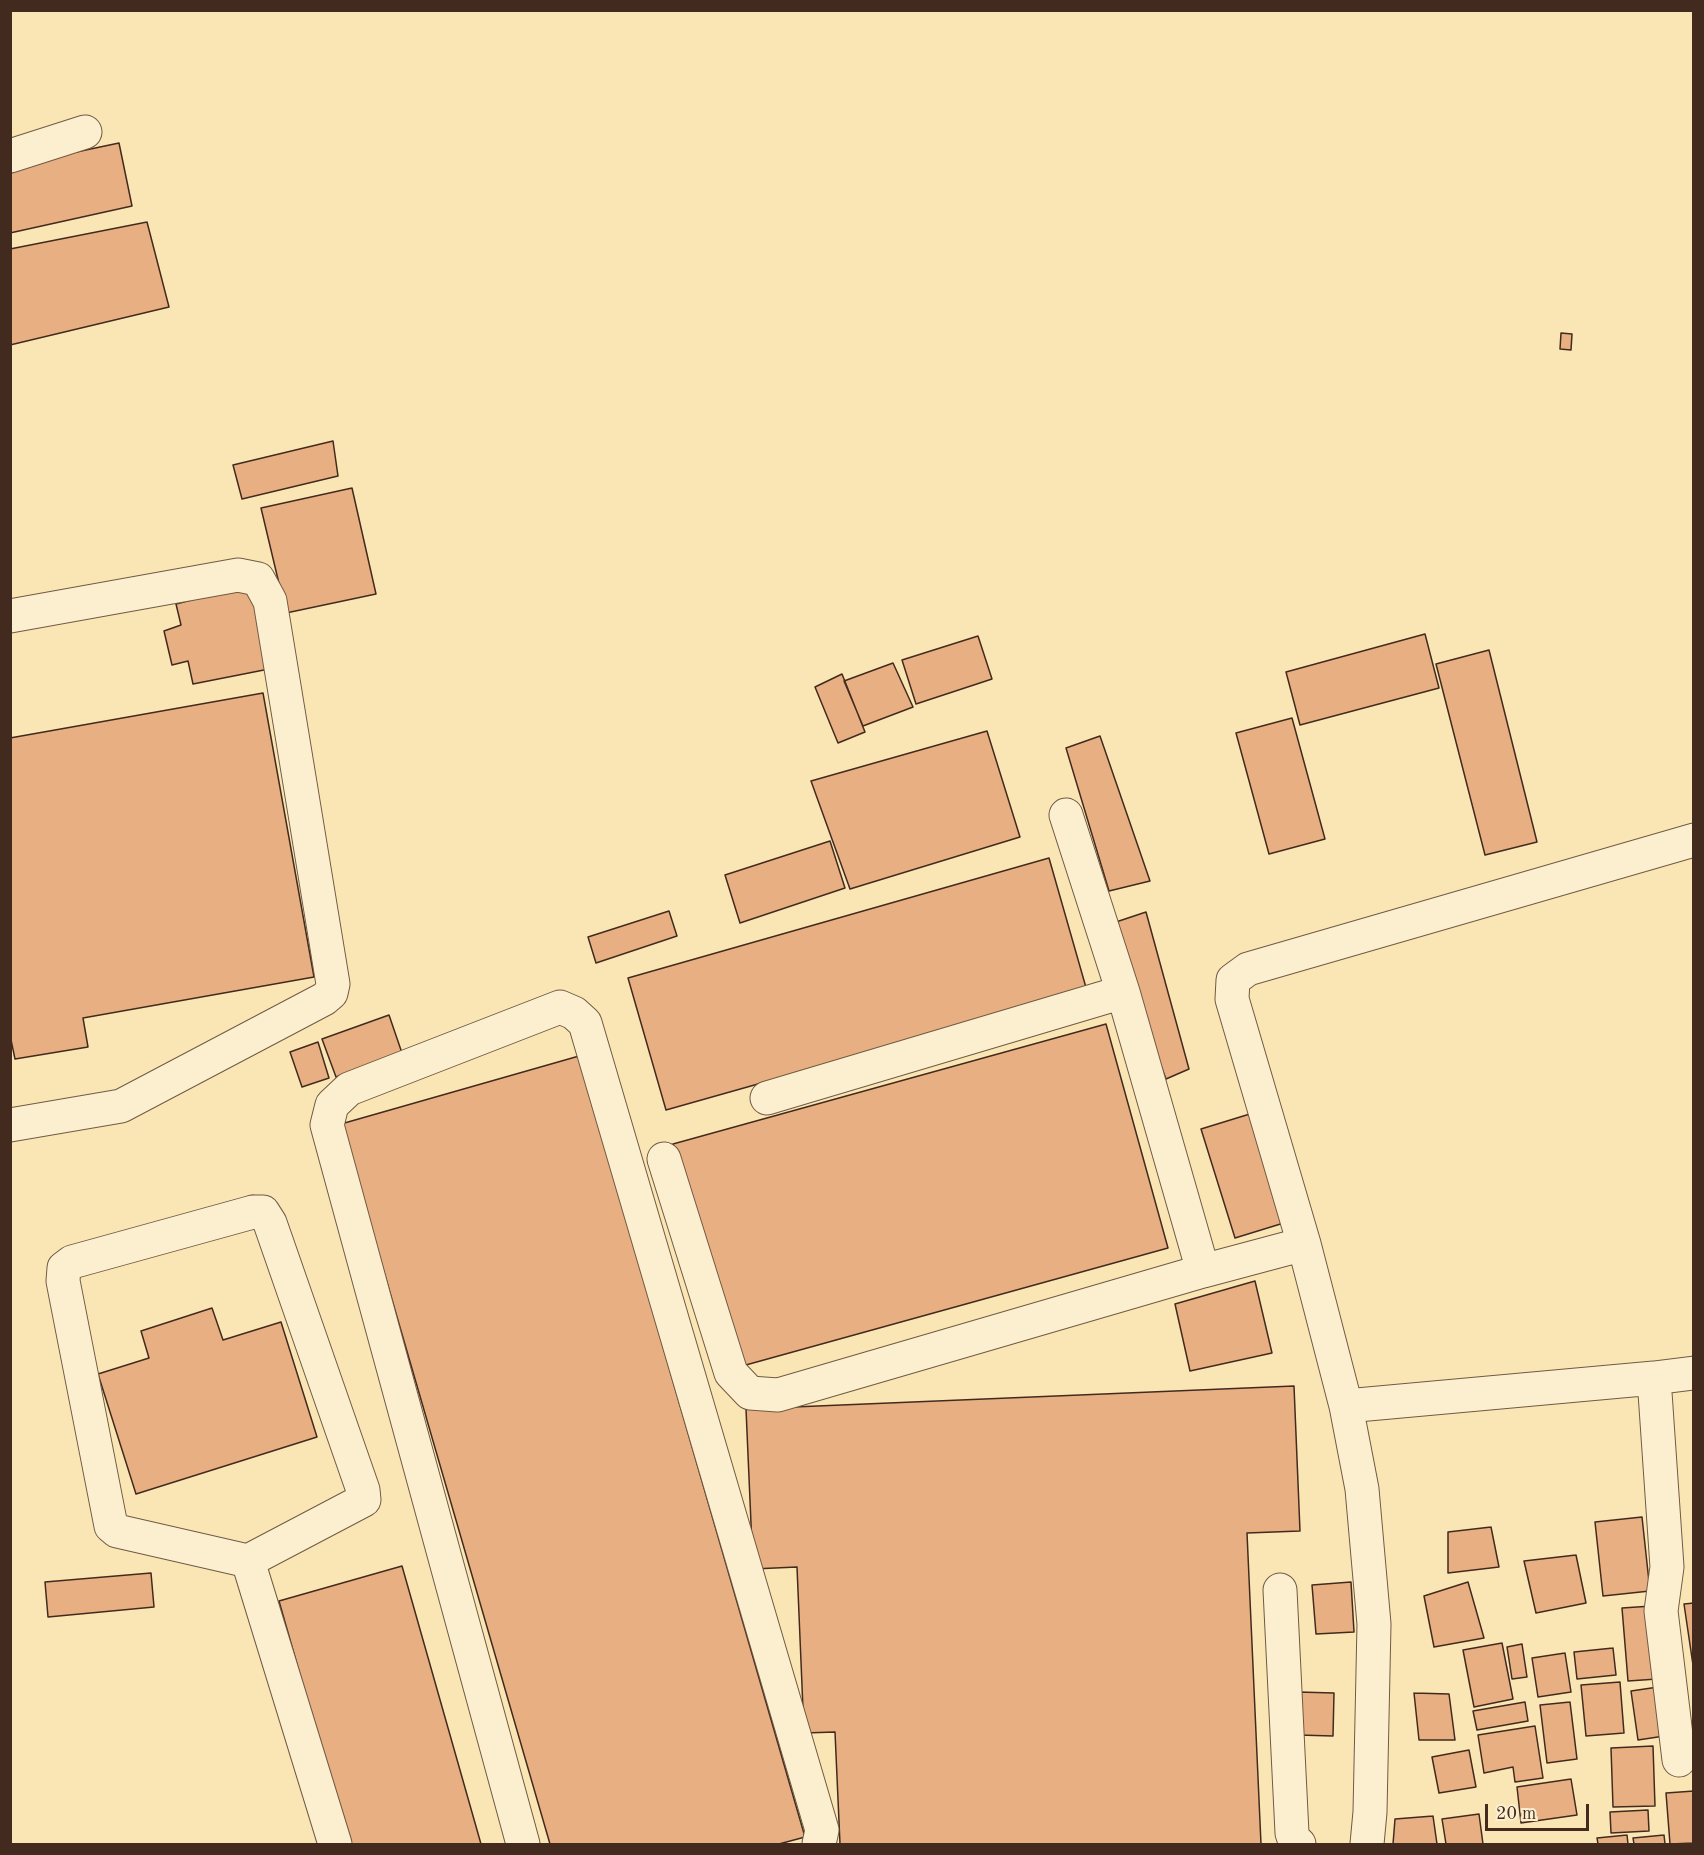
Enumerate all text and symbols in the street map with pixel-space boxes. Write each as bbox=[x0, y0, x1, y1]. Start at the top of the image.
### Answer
scale bar bbox=[1488, 1792, 1592, 1830]
text: 20 m bbox=[1496, 1805, 1536, 1823]

